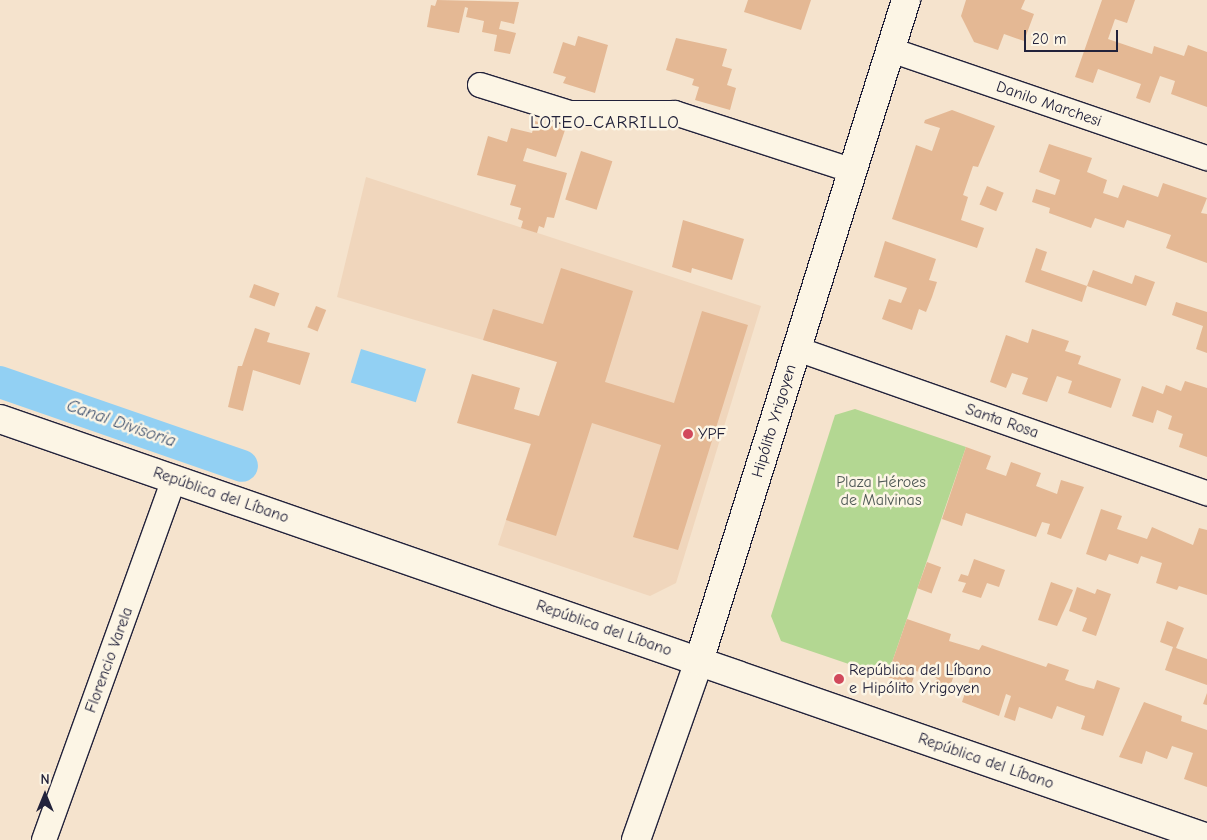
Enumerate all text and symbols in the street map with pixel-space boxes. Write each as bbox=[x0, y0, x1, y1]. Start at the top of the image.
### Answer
scale bar bbox=[1027, 20, 1121, 52]
text: 20 m bbox=[1032, 30, 1066, 48]
street label: Danilo Marchesi bbox=[994, 77, 1104, 131]
district label: LOTEO CARRILLO bbox=[528, 112, 682, 134]
street label: Hipólito Yrigoyen bbox=[748, 362, 800, 480]
water label: Canal Divisoria bbox=[64, 395, 178, 453]
street label: Santa Rosa bbox=[963, 400, 1041, 442]
place label: YPF bbox=[698, 424, 726, 444]
marker: YPF bbox=[682, 428, 694, 440]
street label: República del Líbano bbox=[151, 463, 291, 527]
park label: Plaza Héroes de Malvinas bbox=[836, 472, 926, 510]
street label: República del Líbano bbox=[534, 596, 674, 660]
street label: Florencio Varela bbox=[81, 605, 137, 715]
place label: República del Líbano e Hipólito Yrigoyen bbox=[849, 660, 991, 698]
marker: República del Líbano e Hipólito Yrigoyen bbox=[833, 673, 845, 685]
street label: República del Líbano bbox=[916, 729, 1056, 793]
north arrow bbox=[20, 770, 70, 820]
text: N bbox=[40, 771, 50, 788]

